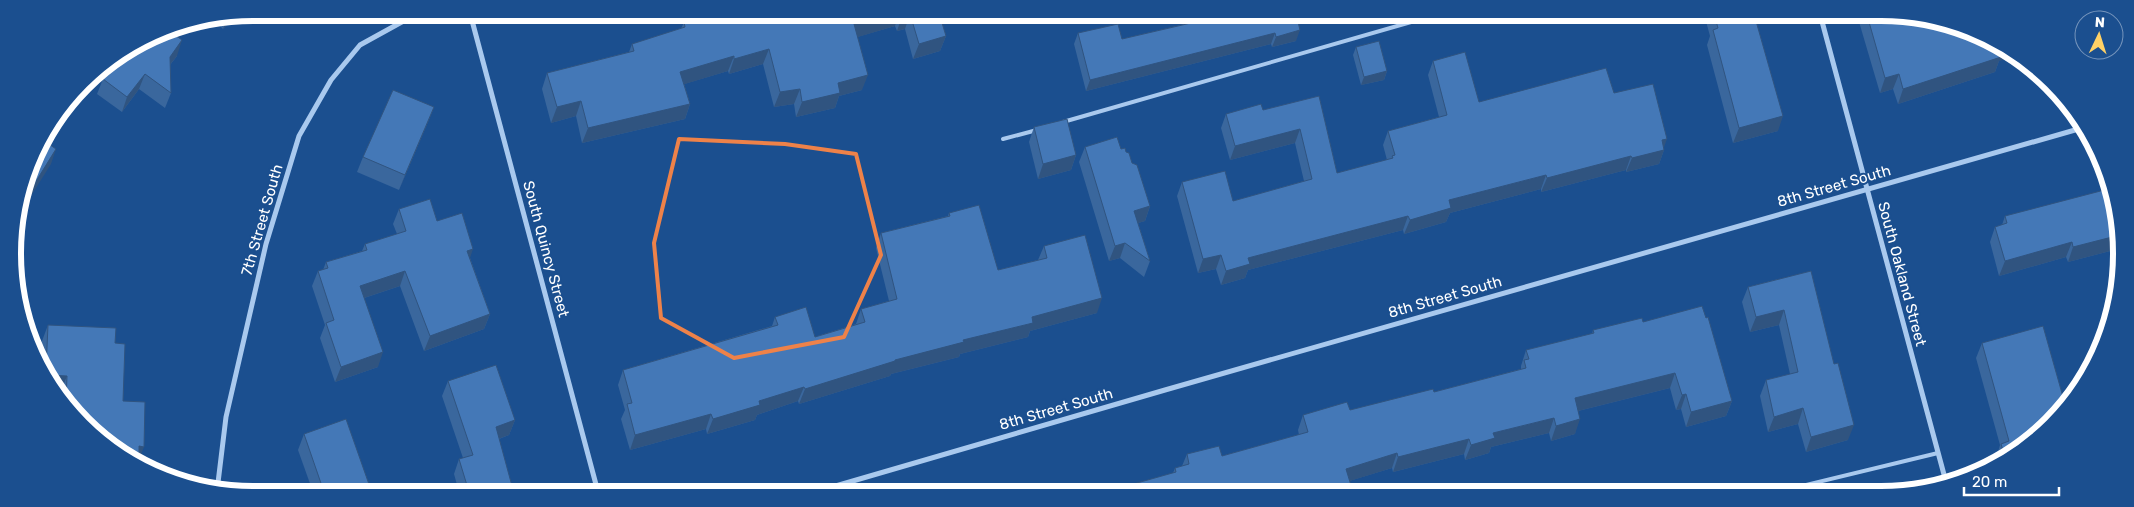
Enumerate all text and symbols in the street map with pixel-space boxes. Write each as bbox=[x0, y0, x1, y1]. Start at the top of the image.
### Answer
north arrow bbox=[2074, 10, 2124, 60]
text: N bbox=[2094, 14, 2105, 31]
street label: 8th Street South bbox=[1775, 161, 1893, 211]
street label: 7th Street South bbox=[237, 162, 287, 278]
street label: South Quincy Street bbox=[519, 179, 573, 319]
street label: South Oakland Street bbox=[1874, 200, 1930, 348]
street label: 8th Street South bbox=[1386, 272, 1504, 322]
street label: 8th Street South bbox=[997, 384, 1115, 434]
scale bar bbox=[1964, 464, 2059, 496]
text: 20 m bbox=[1972, 473, 2007, 491]

